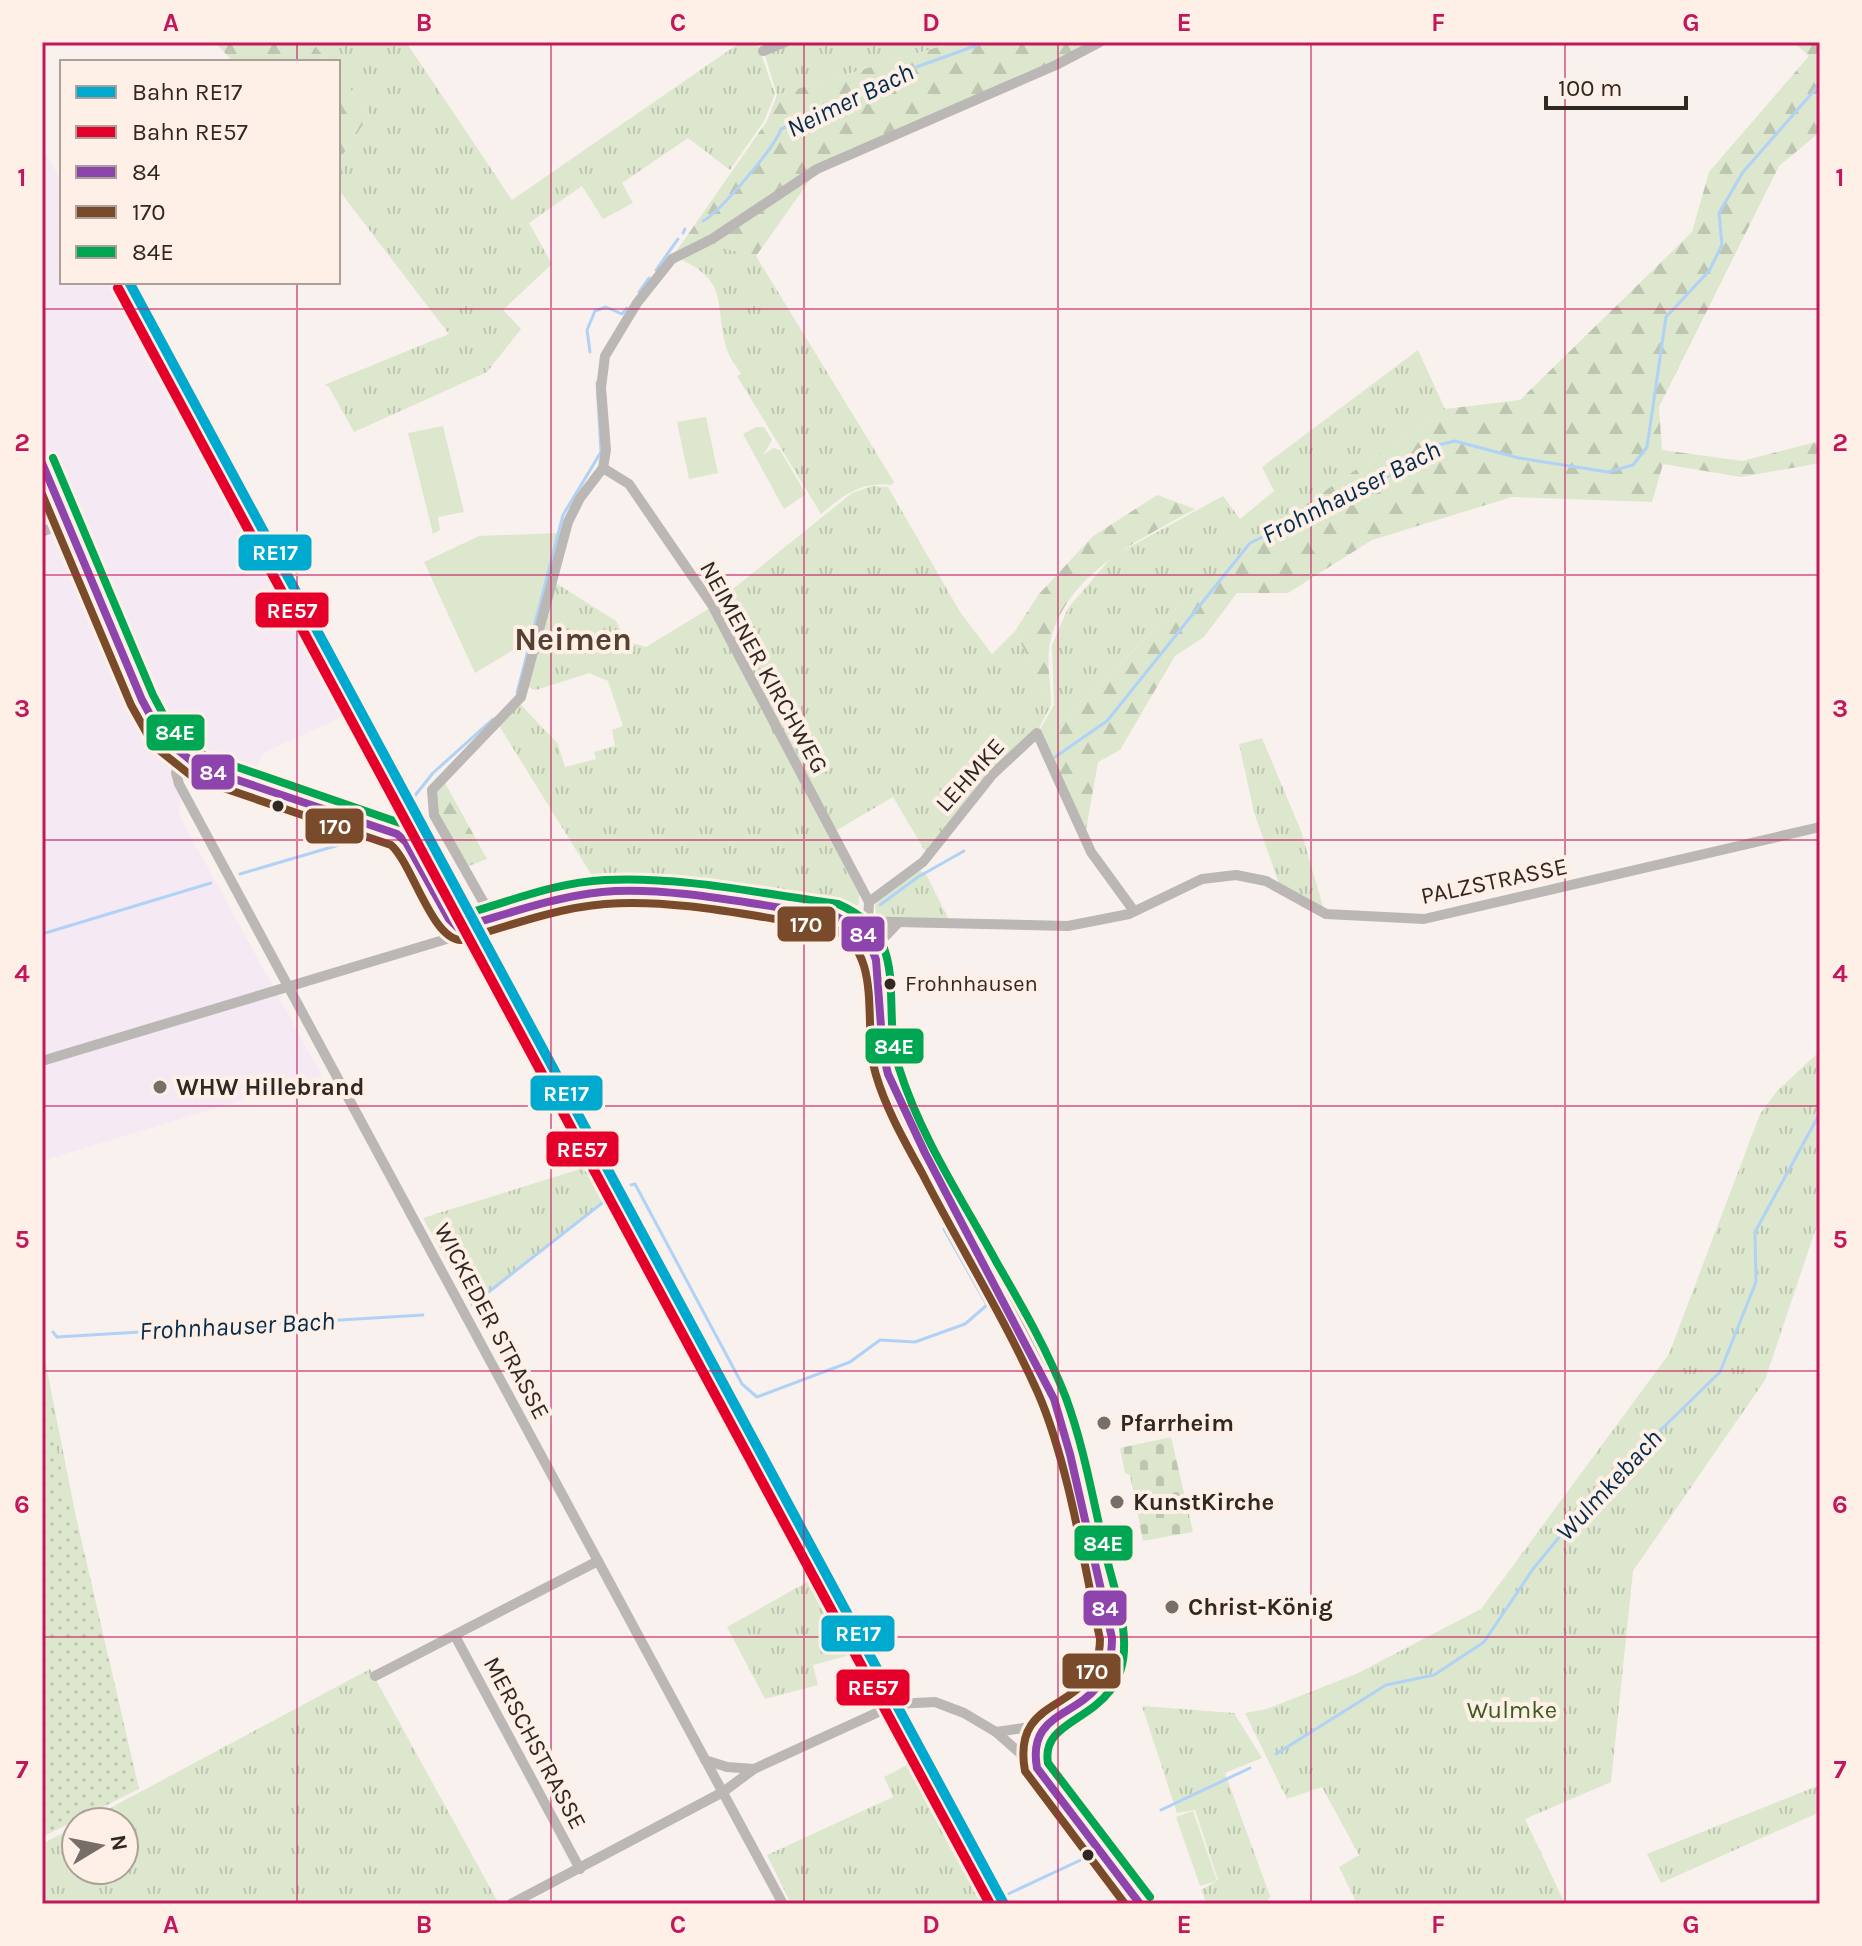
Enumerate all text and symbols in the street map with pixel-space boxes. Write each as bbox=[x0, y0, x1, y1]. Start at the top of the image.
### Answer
text: A bbox=[163, 7, 179, 38]
text: B bbox=[416, 7, 432, 38]
text: C bbox=[670, 7, 686, 38]
text: D bbox=[922, 7, 940, 38]
text: E bbox=[1176, 7, 1192, 38]
text: F bbox=[1431, 7, 1445, 38]
text: G bbox=[1682, 7, 1700, 38]
water label: Neimer Bach bbox=[782, 56, 918, 144]
legend bbox=[60, 60, 340, 284]
scale bar bbox=[1546, 60, 1686, 110]
text: 100 m bbox=[1558, 74, 1623, 102]
text: Bahn RE17 bbox=[132, 78, 242, 106]
text: Bahn RE57 bbox=[132, 118, 248, 146]
text: 84 bbox=[132, 158, 160, 186]
text: 1 bbox=[17, 162, 27, 193]
text: 1 bbox=[1835, 162, 1845, 193]
text: 170 bbox=[132, 198, 165, 226]
text: 84E bbox=[132, 238, 174, 266]
text: 2 bbox=[14, 427, 30, 458]
text: 2 bbox=[1832, 427, 1848, 458]
water label: Frohnhauser Bach bbox=[1257, 434, 1445, 550]
line badge: RE17 bbox=[237, 533, 313, 572]
text: RE17 bbox=[252, 540, 298, 566]
street label: NEIMENER KIRCHWEG bbox=[694, 556, 834, 778]
line badge: RE57 bbox=[254, 591, 330, 629]
text: RE57 bbox=[267, 598, 317, 624]
district label: Neimen bbox=[514, 621, 632, 658]
text: 3 bbox=[14, 693, 30, 724]
text: 3 bbox=[1832, 693, 1848, 724]
line badge: 84E bbox=[145, 713, 206, 752]
text: 84E bbox=[155, 720, 195, 746]
street label: LEHMKE bbox=[930, 733, 1010, 817]
line badge: 84 bbox=[190, 753, 236, 791]
text: 84 bbox=[199, 760, 227, 786]
unlabelled marker bbox=[270, 798, 286, 814]
line badge: 170 bbox=[304, 807, 365, 845]
text: 170 bbox=[319, 814, 351, 840]
street label: PALZSTRASSE bbox=[1418, 852, 1570, 910]
line badge: 170 bbox=[776, 905, 837, 943]
text: 170 bbox=[790, 912, 822, 938]
line badge: 84 bbox=[840, 915, 886, 953]
text: 84 bbox=[849, 922, 877, 948]
text: 4 bbox=[14, 958, 30, 989]
text: 4 bbox=[1832, 958, 1848, 989]
place label: Frohnhausen bbox=[905, 971, 1038, 997]
marker: Frohnhausen bbox=[882, 976, 898, 992]
line badge: 84E bbox=[864, 1027, 925, 1065]
text: 84E bbox=[874, 1034, 914, 1060]
place label: WHW Hillebrand bbox=[176, 1073, 364, 1101]
line badge: RE17 bbox=[529, 1074, 604, 1112]
marker: WHW Hillebrand bbox=[151, 1078, 169, 1096]
text: RE17 bbox=[543, 1081, 589, 1107]
line badge: RE57 bbox=[545, 1130, 620, 1168]
text: RE57 bbox=[557, 1137, 607, 1163]
street label: WICKEDER STRASSE bbox=[428, 1218, 556, 1424]
text: 5 bbox=[14, 1224, 30, 1255]
text: 5 bbox=[1832, 1224, 1848, 1255]
water label: Frohnhauser Bach bbox=[138, 1305, 336, 1347]
place label: Pfarrheim bbox=[1120, 1409, 1234, 1437]
marker: Pfarrheim bbox=[1095, 1414, 1113, 1432]
water label: Wulmkebach bbox=[1550, 1423, 1668, 1547]
place label: KunstKirche bbox=[1133, 1488, 1274, 1516]
text: 6 bbox=[14, 1489, 30, 1520]
text: 6 bbox=[1832, 1489, 1848, 1520]
marker: KunstKirche bbox=[1108, 1493, 1126, 1511]
line badge: 84E bbox=[1073, 1524, 1134, 1562]
text: 84E bbox=[1083, 1531, 1123, 1557]
line badge: 84 bbox=[1082, 1589, 1128, 1627]
place label: Christ-König bbox=[1188, 1593, 1333, 1621]
text: 84 bbox=[1091, 1596, 1119, 1622]
marker: Christ-König bbox=[1163, 1598, 1181, 1616]
line badge: RE17 bbox=[820, 1614, 896, 1653]
text: RE17 bbox=[835, 1621, 881, 1647]
street label: MERSCHSTRASSE bbox=[478, 1652, 592, 1834]
line badge: 170 bbox=[1061, 1652, 1122, 1690]
text: 170 bbox=[1076, 1659, 1108, 1685]
line badge: RE57 bbox=[835, 1668, 911, 1707]
text: RE57 bbox=[848, 1675, 898, 1701]
park label: Wulmke bbox=[1467, 1696, 1557, 1724]
text: 7 bbox=[16, 1754, 29, 1785]
text: 7 bbox=[1834, 1754, 1847, 1785]
north arrow bbox=[60, 1806, 140, 1886]
text: N bbox=[105, 1833, 133, 1853]
unlabelled marker bbox=[1080, 1847, 1096, 1863]
text: A bbox=[163, 1909, 179, 1940]
text: B bbox=[416, 1909, 432, 1940]
text: C bbox=[670, 1909, 686, 1940]
text: D bbox=[922, 1909, 940, 1940]
text: E bbox=[1176, 1909, 1192, 1940]
text: F bbox=[1431, 1909, 1445, 1940]
text: G bbox=[1682, 1909, 1700, 1940]

